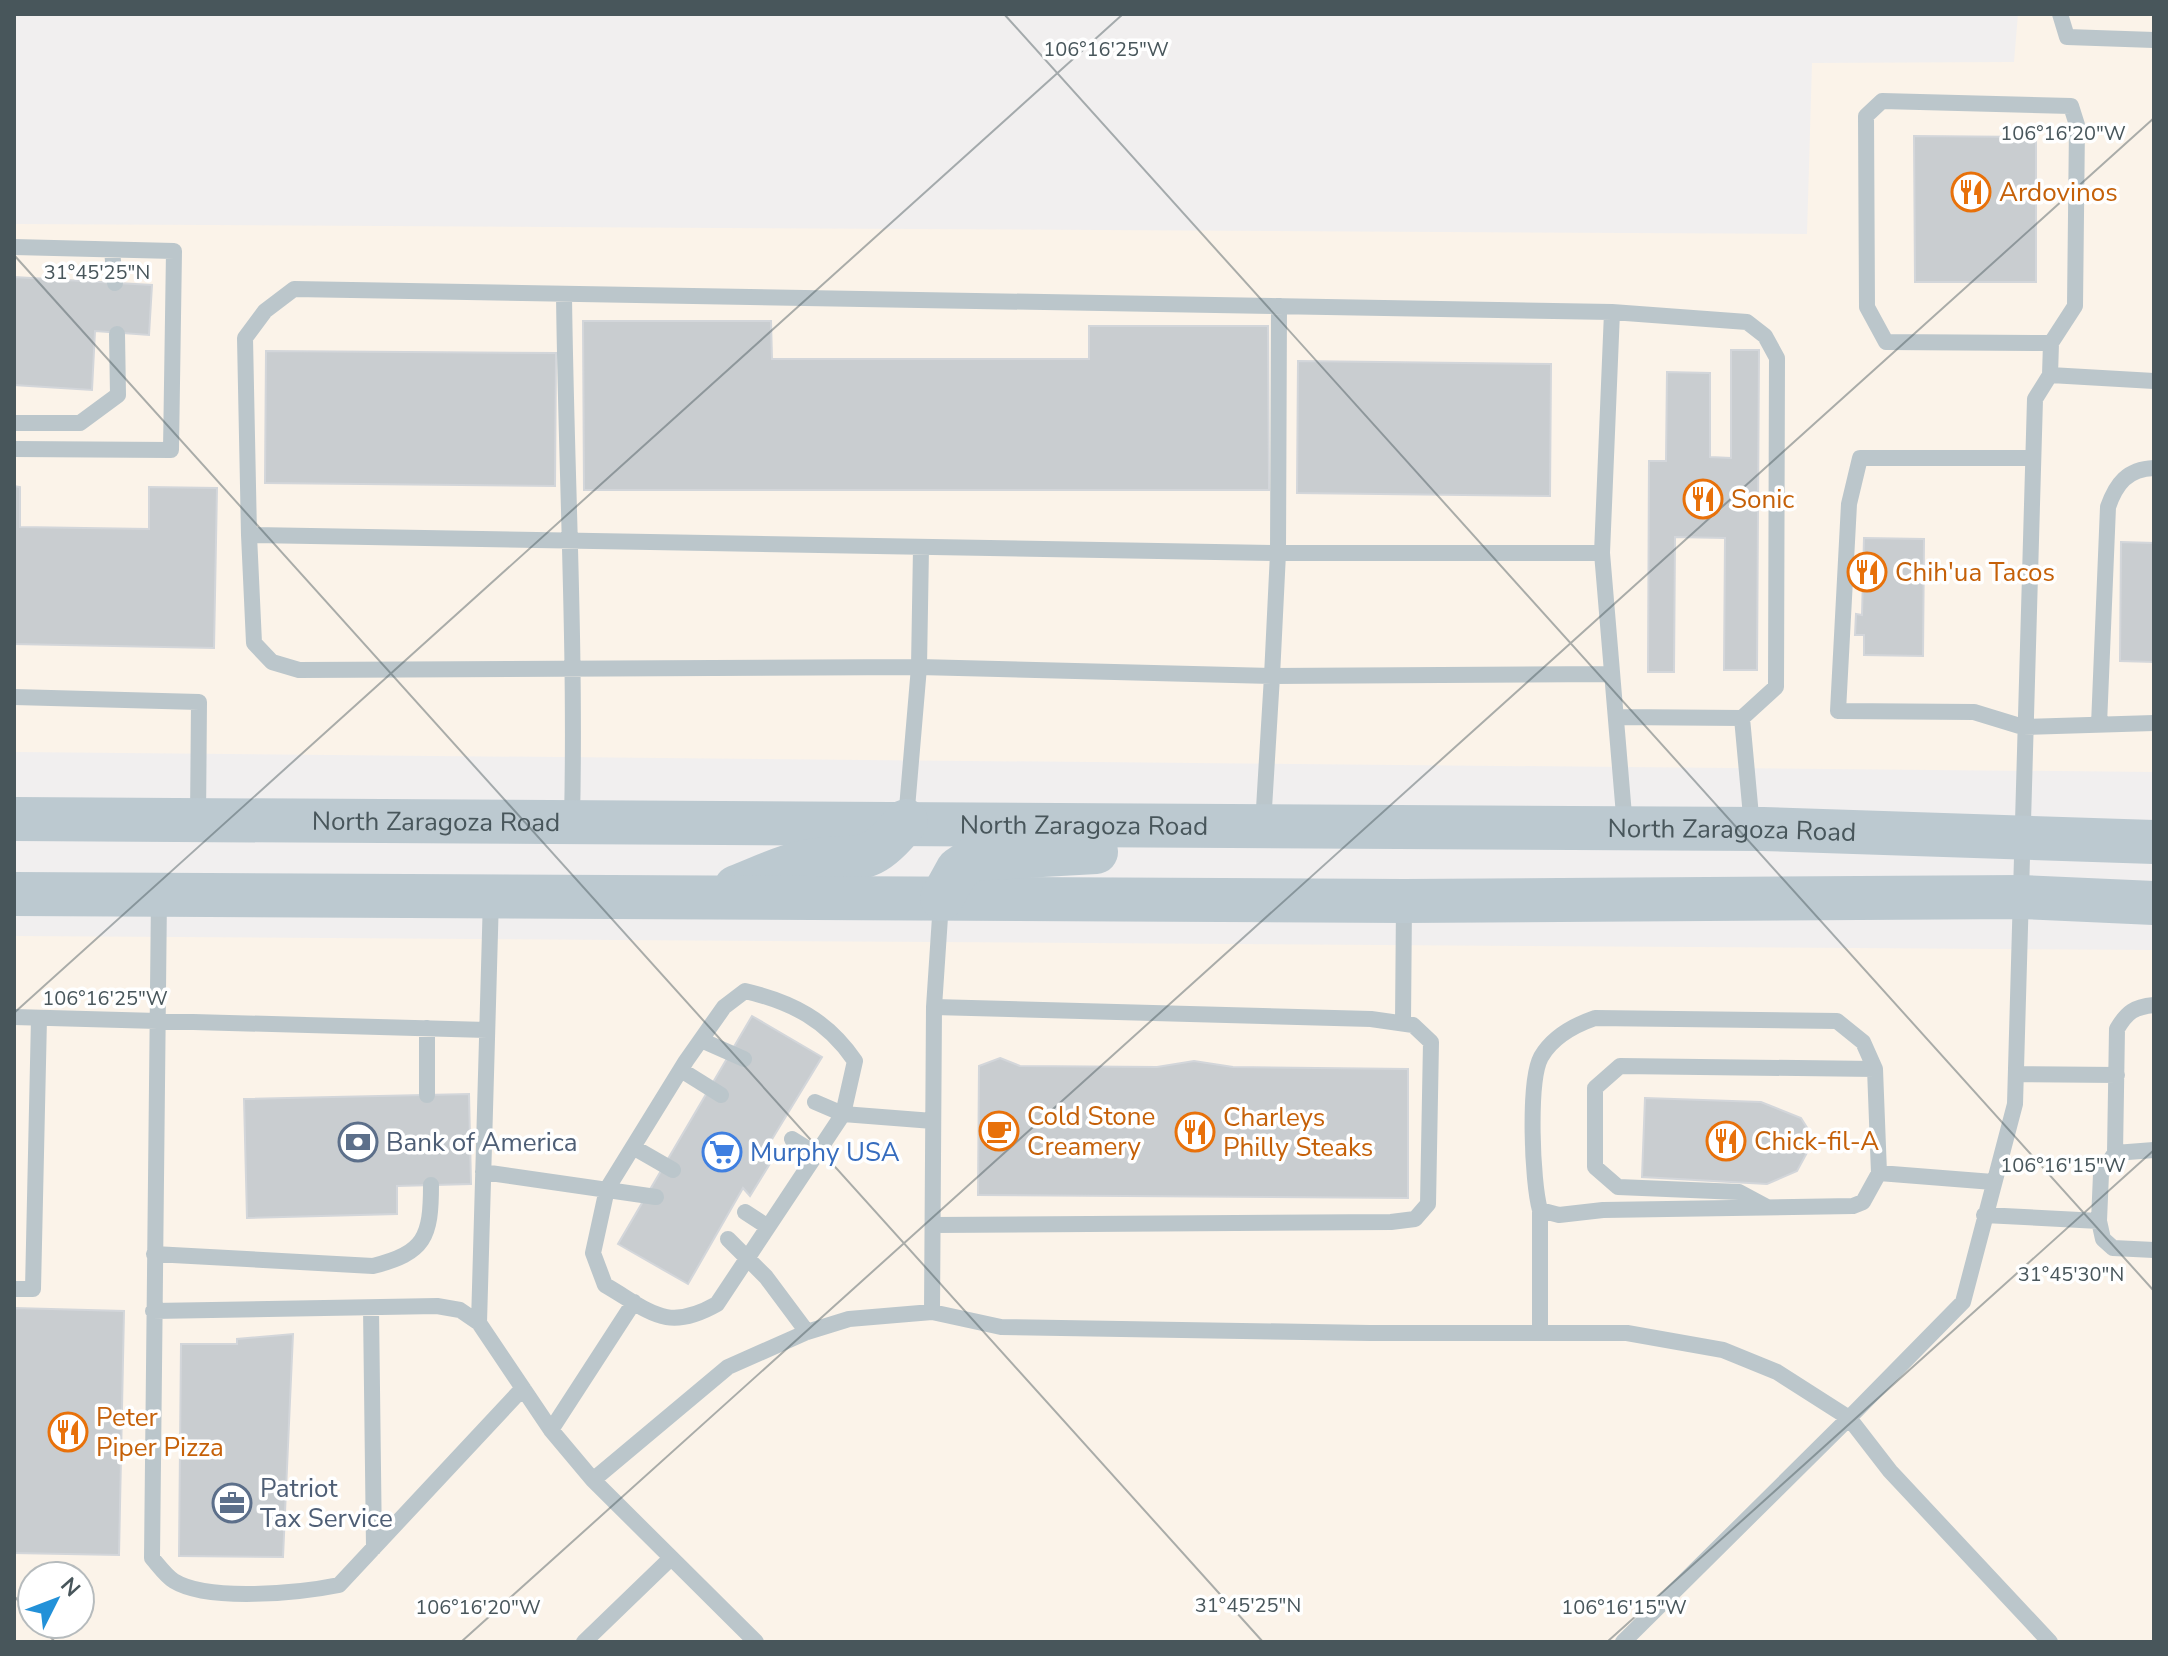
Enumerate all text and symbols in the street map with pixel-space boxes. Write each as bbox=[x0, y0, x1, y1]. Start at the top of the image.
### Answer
text: 106°16'25"W bbox=[1043, 36, 1169, 63]
text: 106°16'20"W bbox=[2000, 120, 2126, 147]
restaurant icon: Ardovinos bbox=[1950, 171, 1992, 213]
place label: Ardovinos bbox=[1999, 175, 2118, 210]
text: 31°45'25"N bbox=[44, 259, 150, 286]
restaurant icon: Sonic bbox=[1682, 478, 1724, 520]
place label: Sonic bbox=[1731, 482, 1794, 517]
restaurant icon: Chih'ua Tacos bbox=[1846, 551, 1888, 593]
place label: Chih'ua Tacos bbox=[1895, 555, 2055, 590]
street label: North Zaragoza Road bbox=[312, 803, 560, 840]
street label: North Zaragoza Road bbox=[960, 807, 1208, 843]
street label: North Zaragoza Road bbox=[1608, 811, 1857, 850]
text: 106°16'25"W bbox=[42, 985, 168, 1012]
place label: Cold Stone Creamery bbox=[1027, 1099, 1155, 1164]
place label: Charleys Philly Steaks bbox=[1223, 1100, 1373, 1165]
cafe icon: Cold Stone Creamery bbox=[978, 1110, 1020, 1152]
restaurant icon: Charleys Philly Steaks bbox=[1174, 1111, 1216, 1153]
restaurant icon: Chick-fil-A bbox=[1705, 1120, 1747, 1162]
bank icon: Bank of America bbox=[337, 1121, 379, 1163]
place label: Chick-fil-A bbox=[1754, 1124, 1879, 1159]
place label: Bank of America bbox=[386, 1125, 578, 1160]
supermarket icon: Murphy USA bbox=[701, 1131, 743, 1173]
place label: Murphy USA bbox=[750, 1135, 900, 1170]
text: 106°16'15"W bbox=[2000, 1152, 2126, 1179]
text: 31°45'30"N bbox=[2018, 1261, 2124, 1288]
place label: Peter Piper Pizza bbox=[96, 1400, 224, 1465]
restaurant icon: Peter Piper Pizza bbox=[47, 1411, 89, 1453]
place label: Patriot Tax Service bbox=[260, 1471, 393, 1536]
office icon: Patriot Tax Service bbox=[211, 1482, 253, 1524]
north arrow bbox=[16, 1560, 96, 1640]
text: N bbox=[53, 1571, 87, 1603]
text: 31°45'25"N bbox=[1195, 1592, 1301, 1619]
text: 106°16'20"W bbox=[415, 1594, 541, 1621]
text: 106°16'15"W bbox=[1561, 1594, 1687, 1621]

